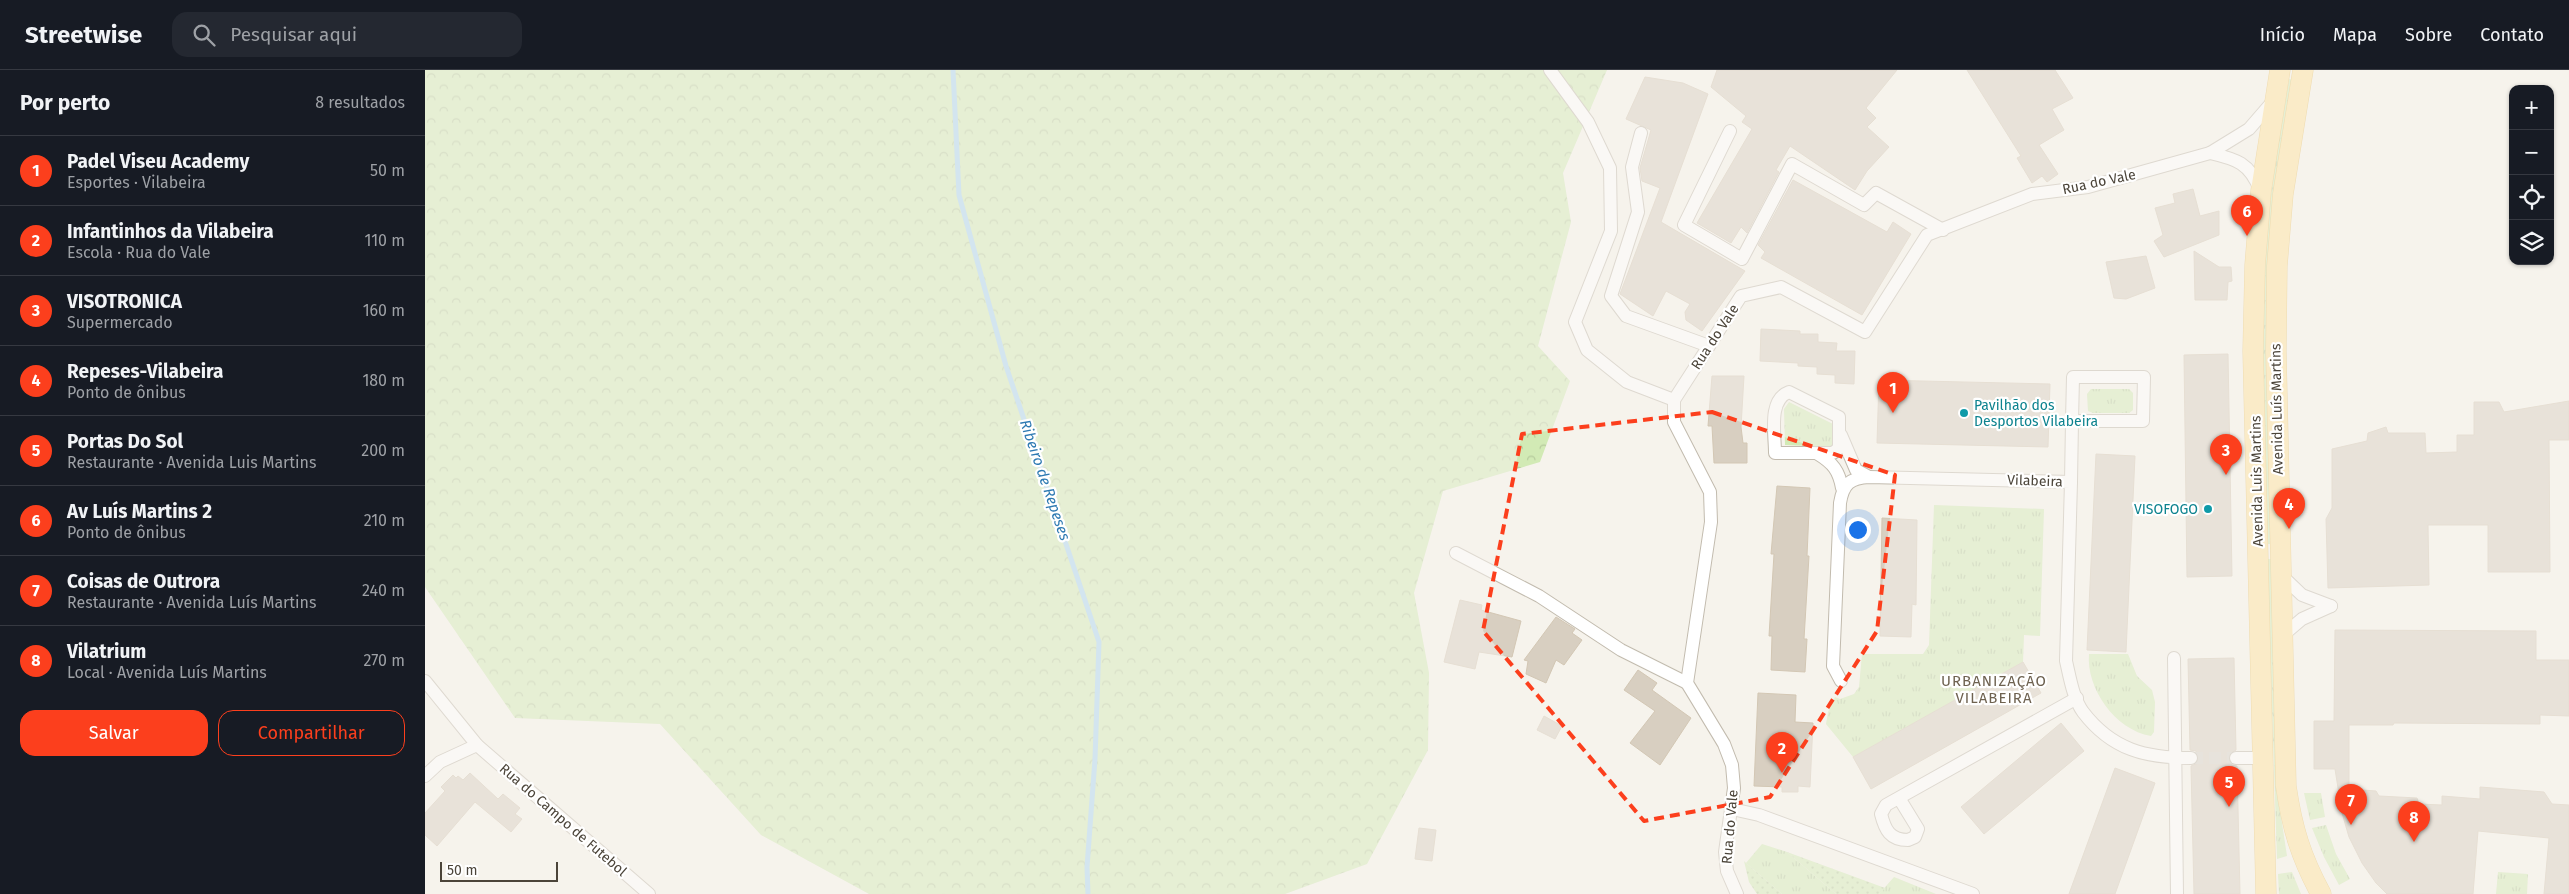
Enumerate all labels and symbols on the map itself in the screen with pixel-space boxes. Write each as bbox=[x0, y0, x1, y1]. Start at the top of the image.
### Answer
street label: Rua do Vale bbox=[2061, 166, 2137, 198]
pin: 6 bbox=[2231, 195, 2263, 236]
street label: Rua do Vale bbox=[1688, 301, 1742, 373]
street label: Avenida Luís Martins bbox=[2267, 343, 2287, 475]
pin: 1 bbox=[1877, 372, 1909, 413]
place label: Pavilhão dos Desportos Vilabeira bbox=[1974, 397, 2098, 430]
marker: Pavilhão dos Desportos Vilabeira bbox=[1958, 407, 1970, 419]
street label: Avenida Luis Martins bbox=[2247, 415, 2267, 547]
water label: Ribeiro de Repeses bbox=[1016, 417, 1074, 543]
pin: 3 bbox=[2210, 434, 2242, 475]
street label: Vilabeira bbox=[2007, 472, 2063, 490]
pin: 4 bbox=[2273, 488, 2305, 529]
place label: VISOFOGO bbox=[2134, 501, 2198, 518]
marker: VISOFOGO bbox=[2202, 503, 2214, 515]
your location bbox=[1845, 517, 1871, 543]
district label: URBANIZAÇÃO VILABEIRA bbox=[1941, 672, 2047, 707]
pin: 2 bbox=[1766, 732, 1798, 773]
street label: Rua do Campo de Futebol bbox=[496, 760, 630, 880]
pin: 5 bbox=[2213, 766, 2245, 807]
pin: 7 bbox=[2335, 784, 2367, 825]
street label: Rua do Vale bbox=[1718, 789, 1742, 865]
pin: 8 bbox=[2398, 801, 2430, 842]
scale bar bbox=[440, 859, 557, 882]

